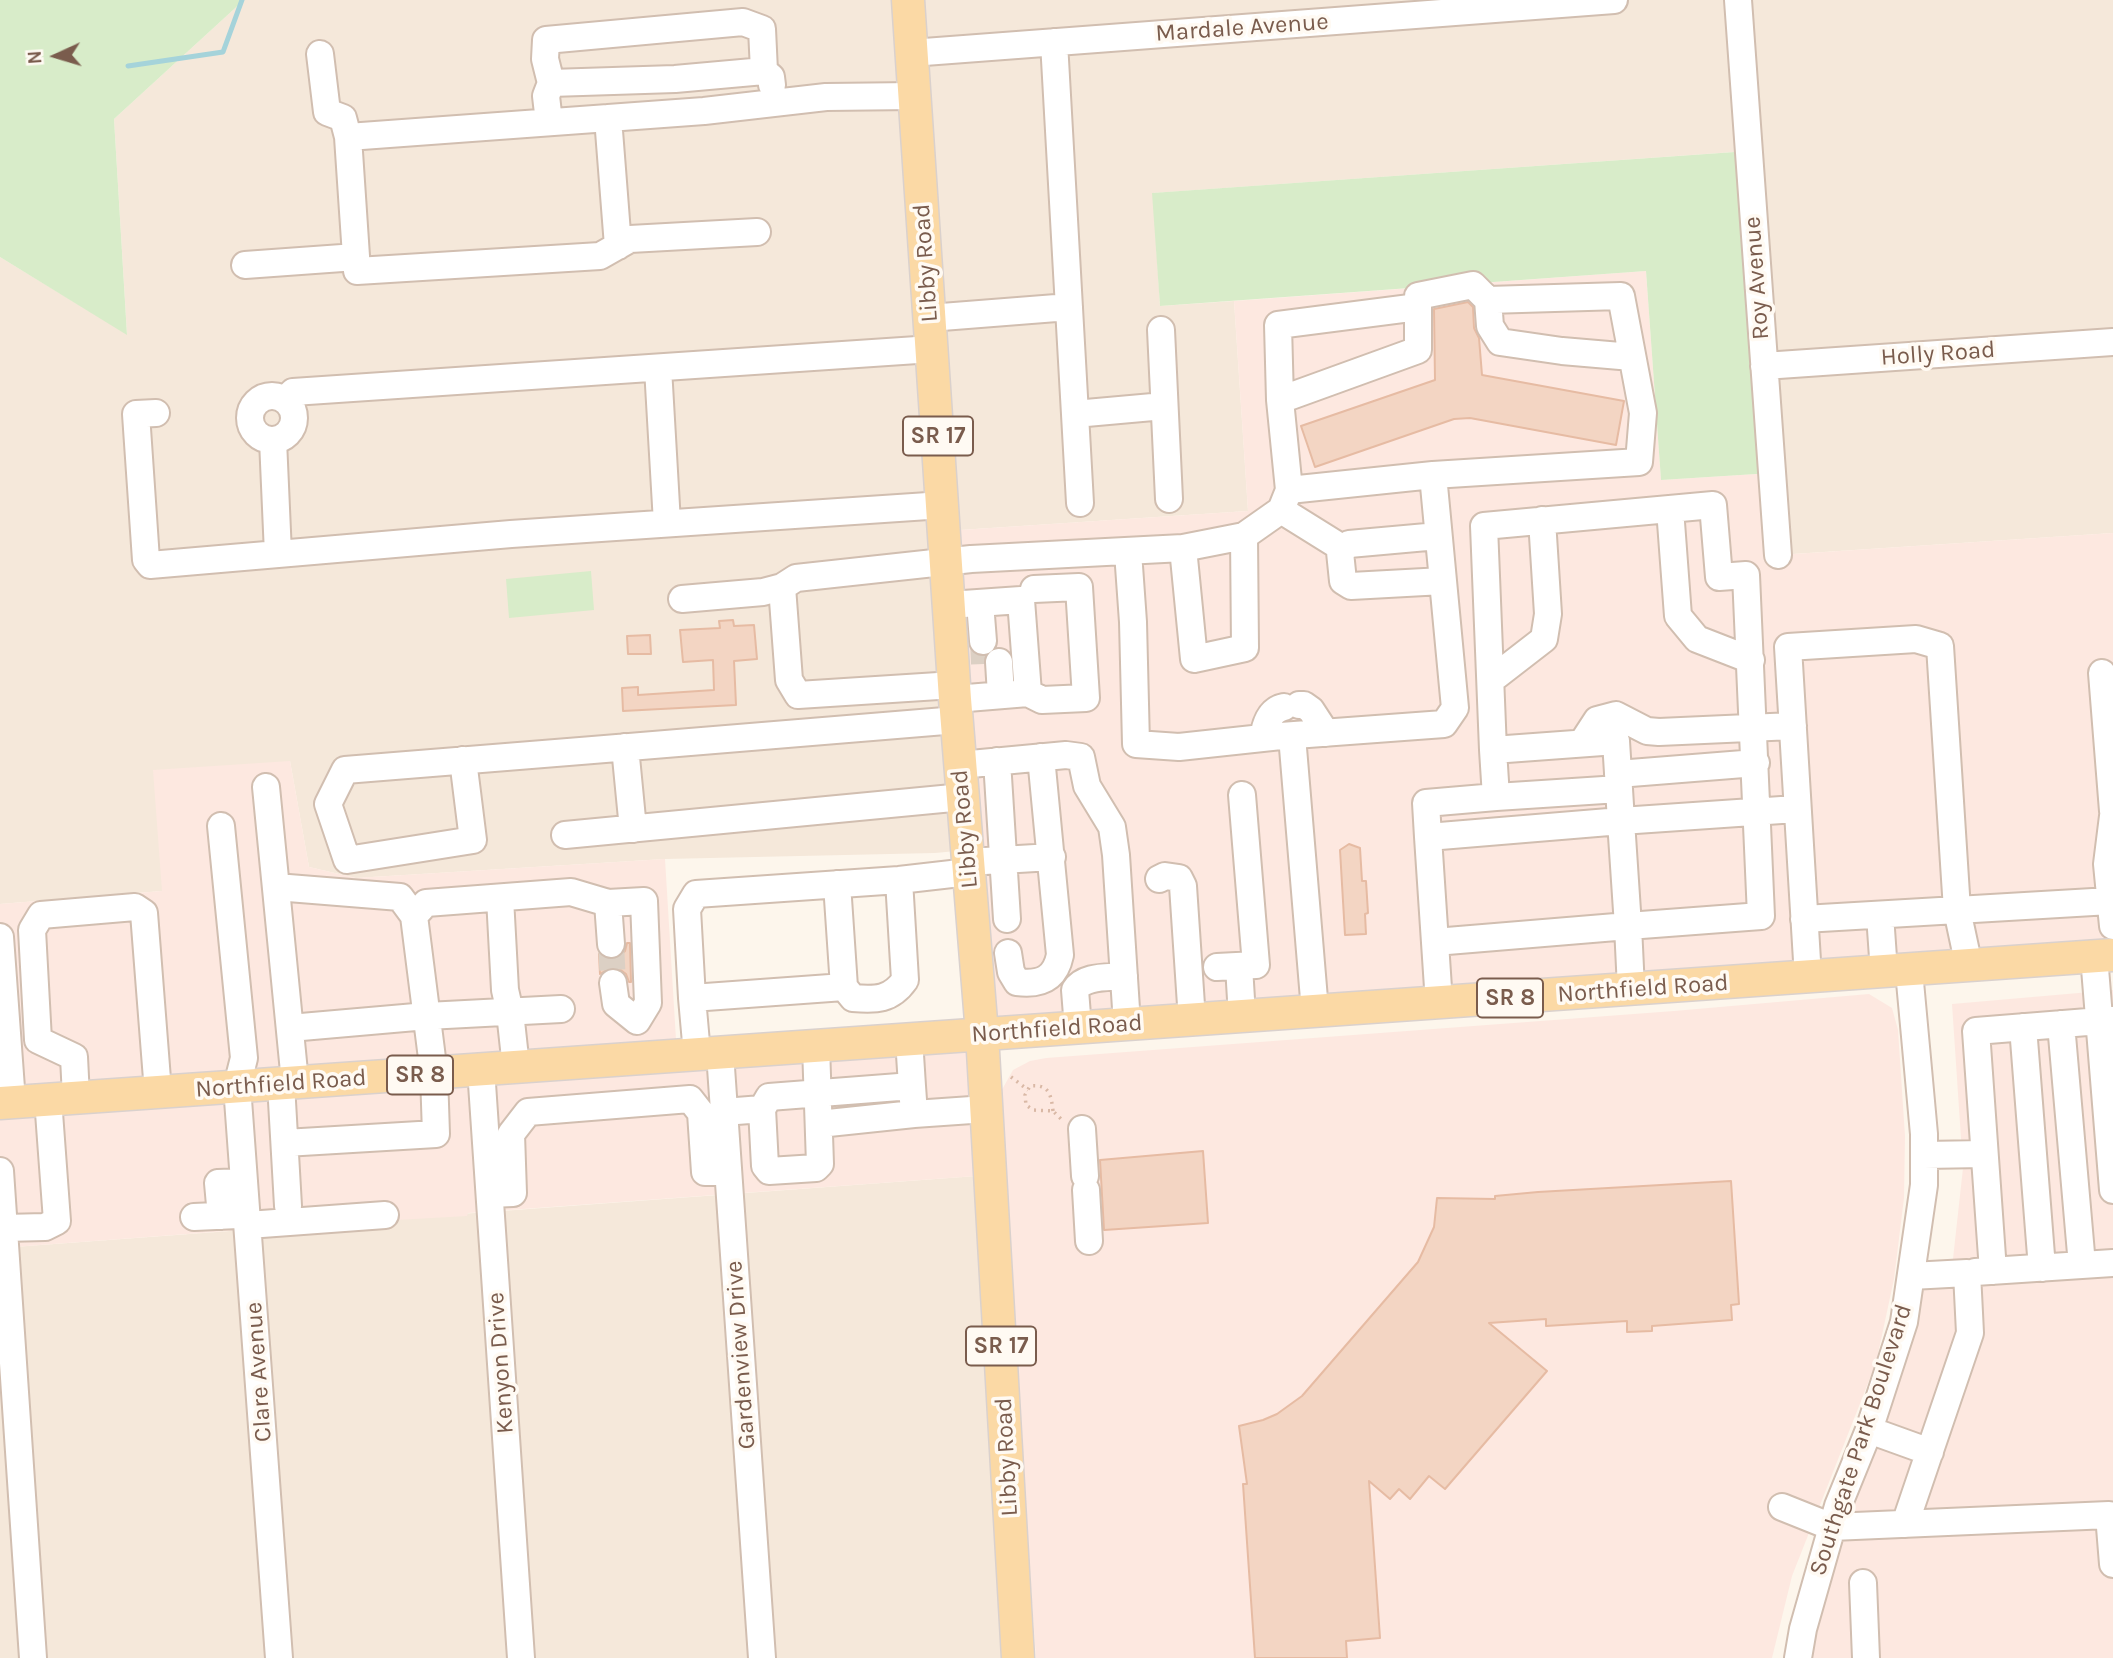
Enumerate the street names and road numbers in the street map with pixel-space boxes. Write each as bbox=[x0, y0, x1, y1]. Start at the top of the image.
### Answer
street label: Mardale Avenue bbox=[1155, 8, 1329, 48]
street label: Libby Road bbox=[907, 203, 945, 323]
street label: Roy Avenue bbox=[1738, 215, 1776, 341]
street label: Holly Road bbox=[1880, 336, 1996, 372]
road number: SR 17 bbox=[903, 416, 973, 456]
street label: Libby Road bbox=[945, 769, 985, 889]
street label: Northfield Road bbox=[1557, 969, 1729, 1009]
road number: SR 8 bbox=[1477, 979, 1543, 1018]
street label: Northfield Road bbox=[971, 1009, 1143, 1049]
road number: SR 8 bbox=[387, 1056, 453, 1094]
street label: Northfield Road bbox=[195, 1064, 367, 1104]
street label: Gardenview Drive bbox=[720, 1260, 762, 1450]
street label: Kenyon Drive bbox=[482, 1291, 520, 1435]
street label: Clare Avenue bbox=[240, 1301, 278, 1443]
street label: Southgate Park Boulevard bbox=[1803, 1301, 1919, 1579]
road number: SR 17 bbox=[966, 1326, 1036, 1366]
street label: Libby Road bbox=[990, 1397, 1024, 1517]

